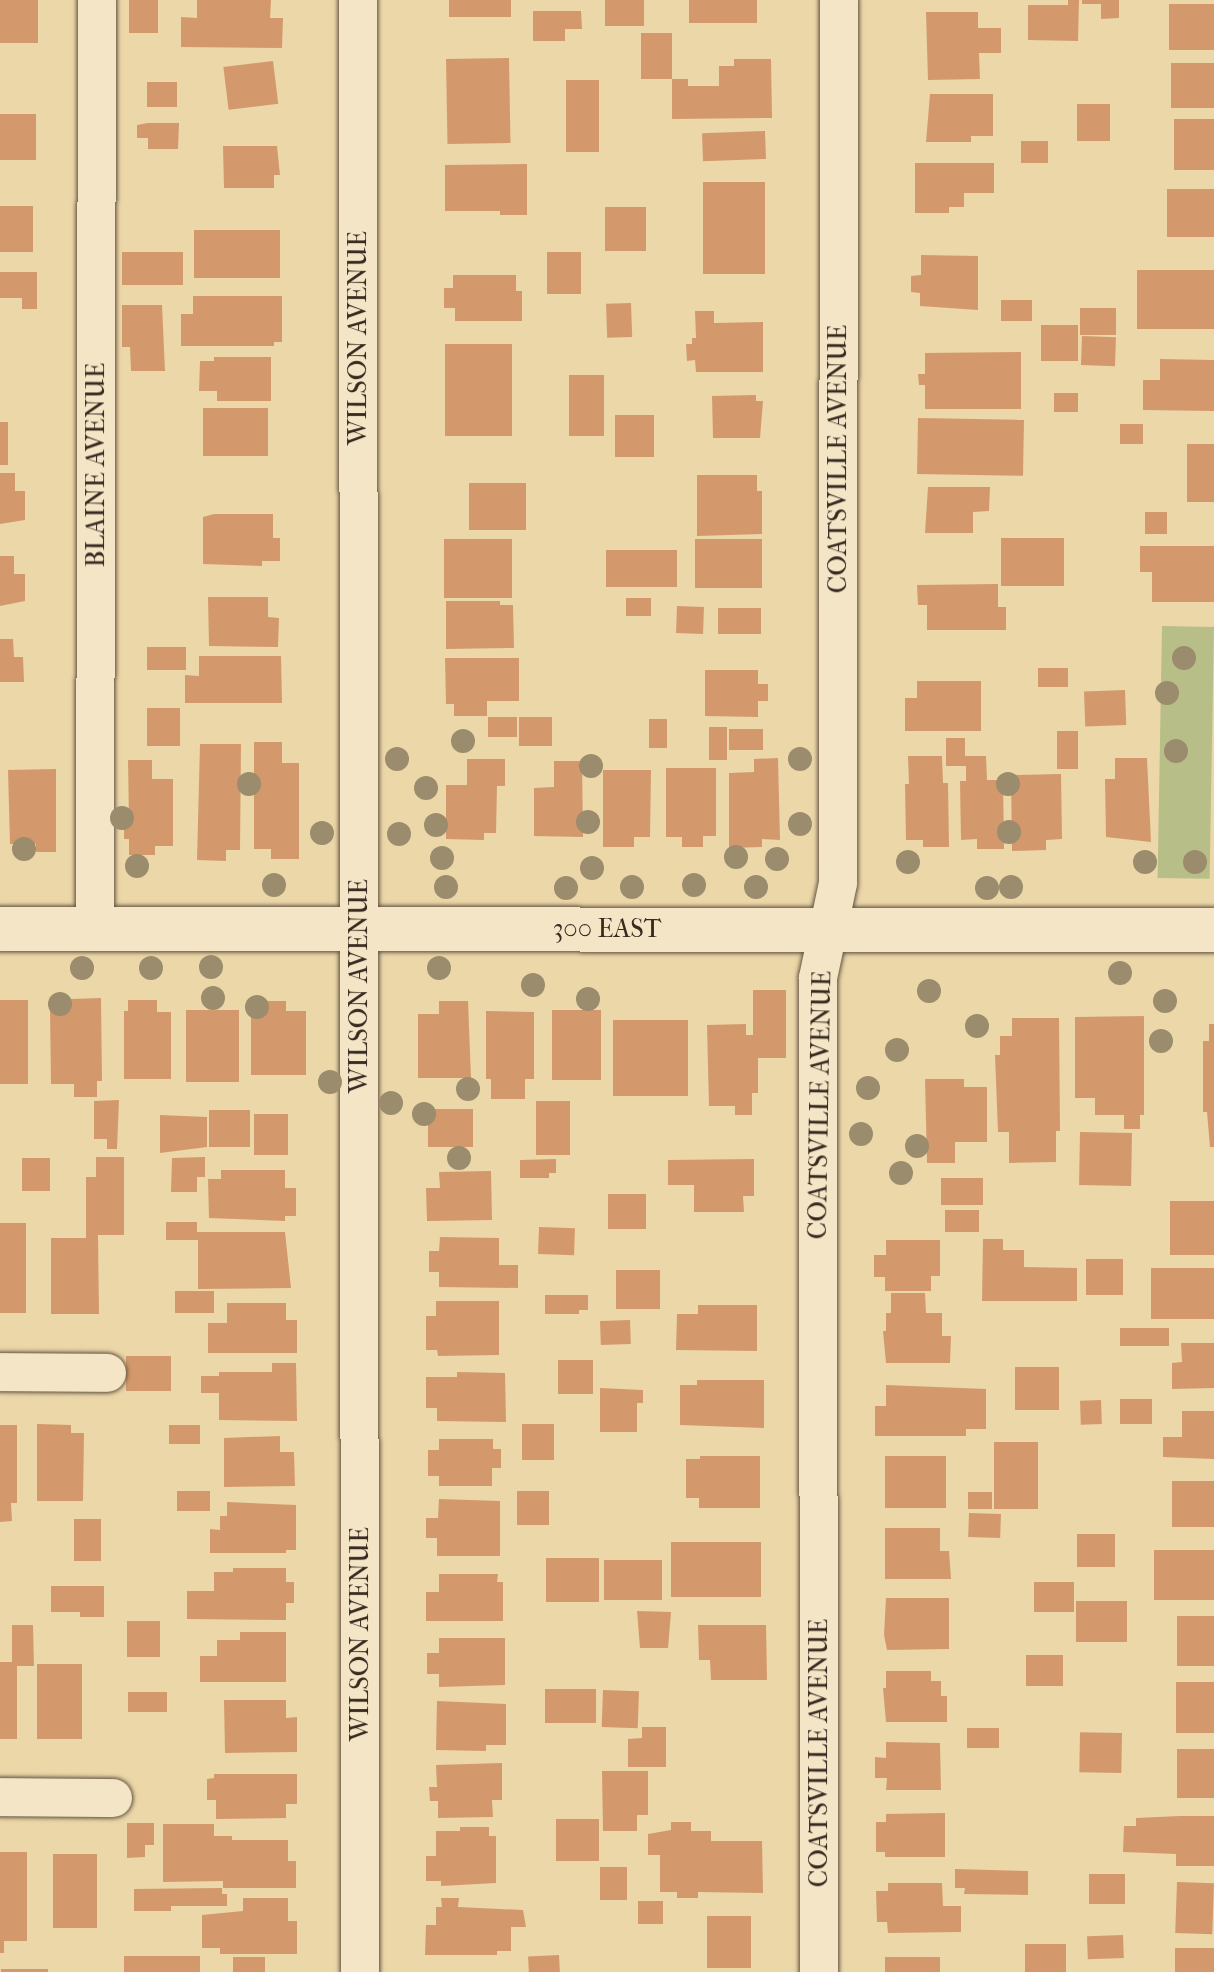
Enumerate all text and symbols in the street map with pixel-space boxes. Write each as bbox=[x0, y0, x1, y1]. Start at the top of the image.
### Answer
street label: WILSON AVENUE bbox=[342, 231, 374, 445]
street label: COATSVILLE AVENUE bbox=[822, 325, 854, 593]
street label: BLAINE AVENUE bbox=[80, 363, 112, 567]
street label: WILSON AVENUE bbox=[343, 879, 375, 1093]
street label: 300 EAST bbox=[553, 913, 661, 945]
street label: COATSVILLE AVENUE bbox=[802, 970, 838, 1240]
street label: WILSON AVENUE bbox=[344, 1527, 376, 1741]
street label: COATSVILLE AVENUE bbox=[803, 1619, 835, 1887]

